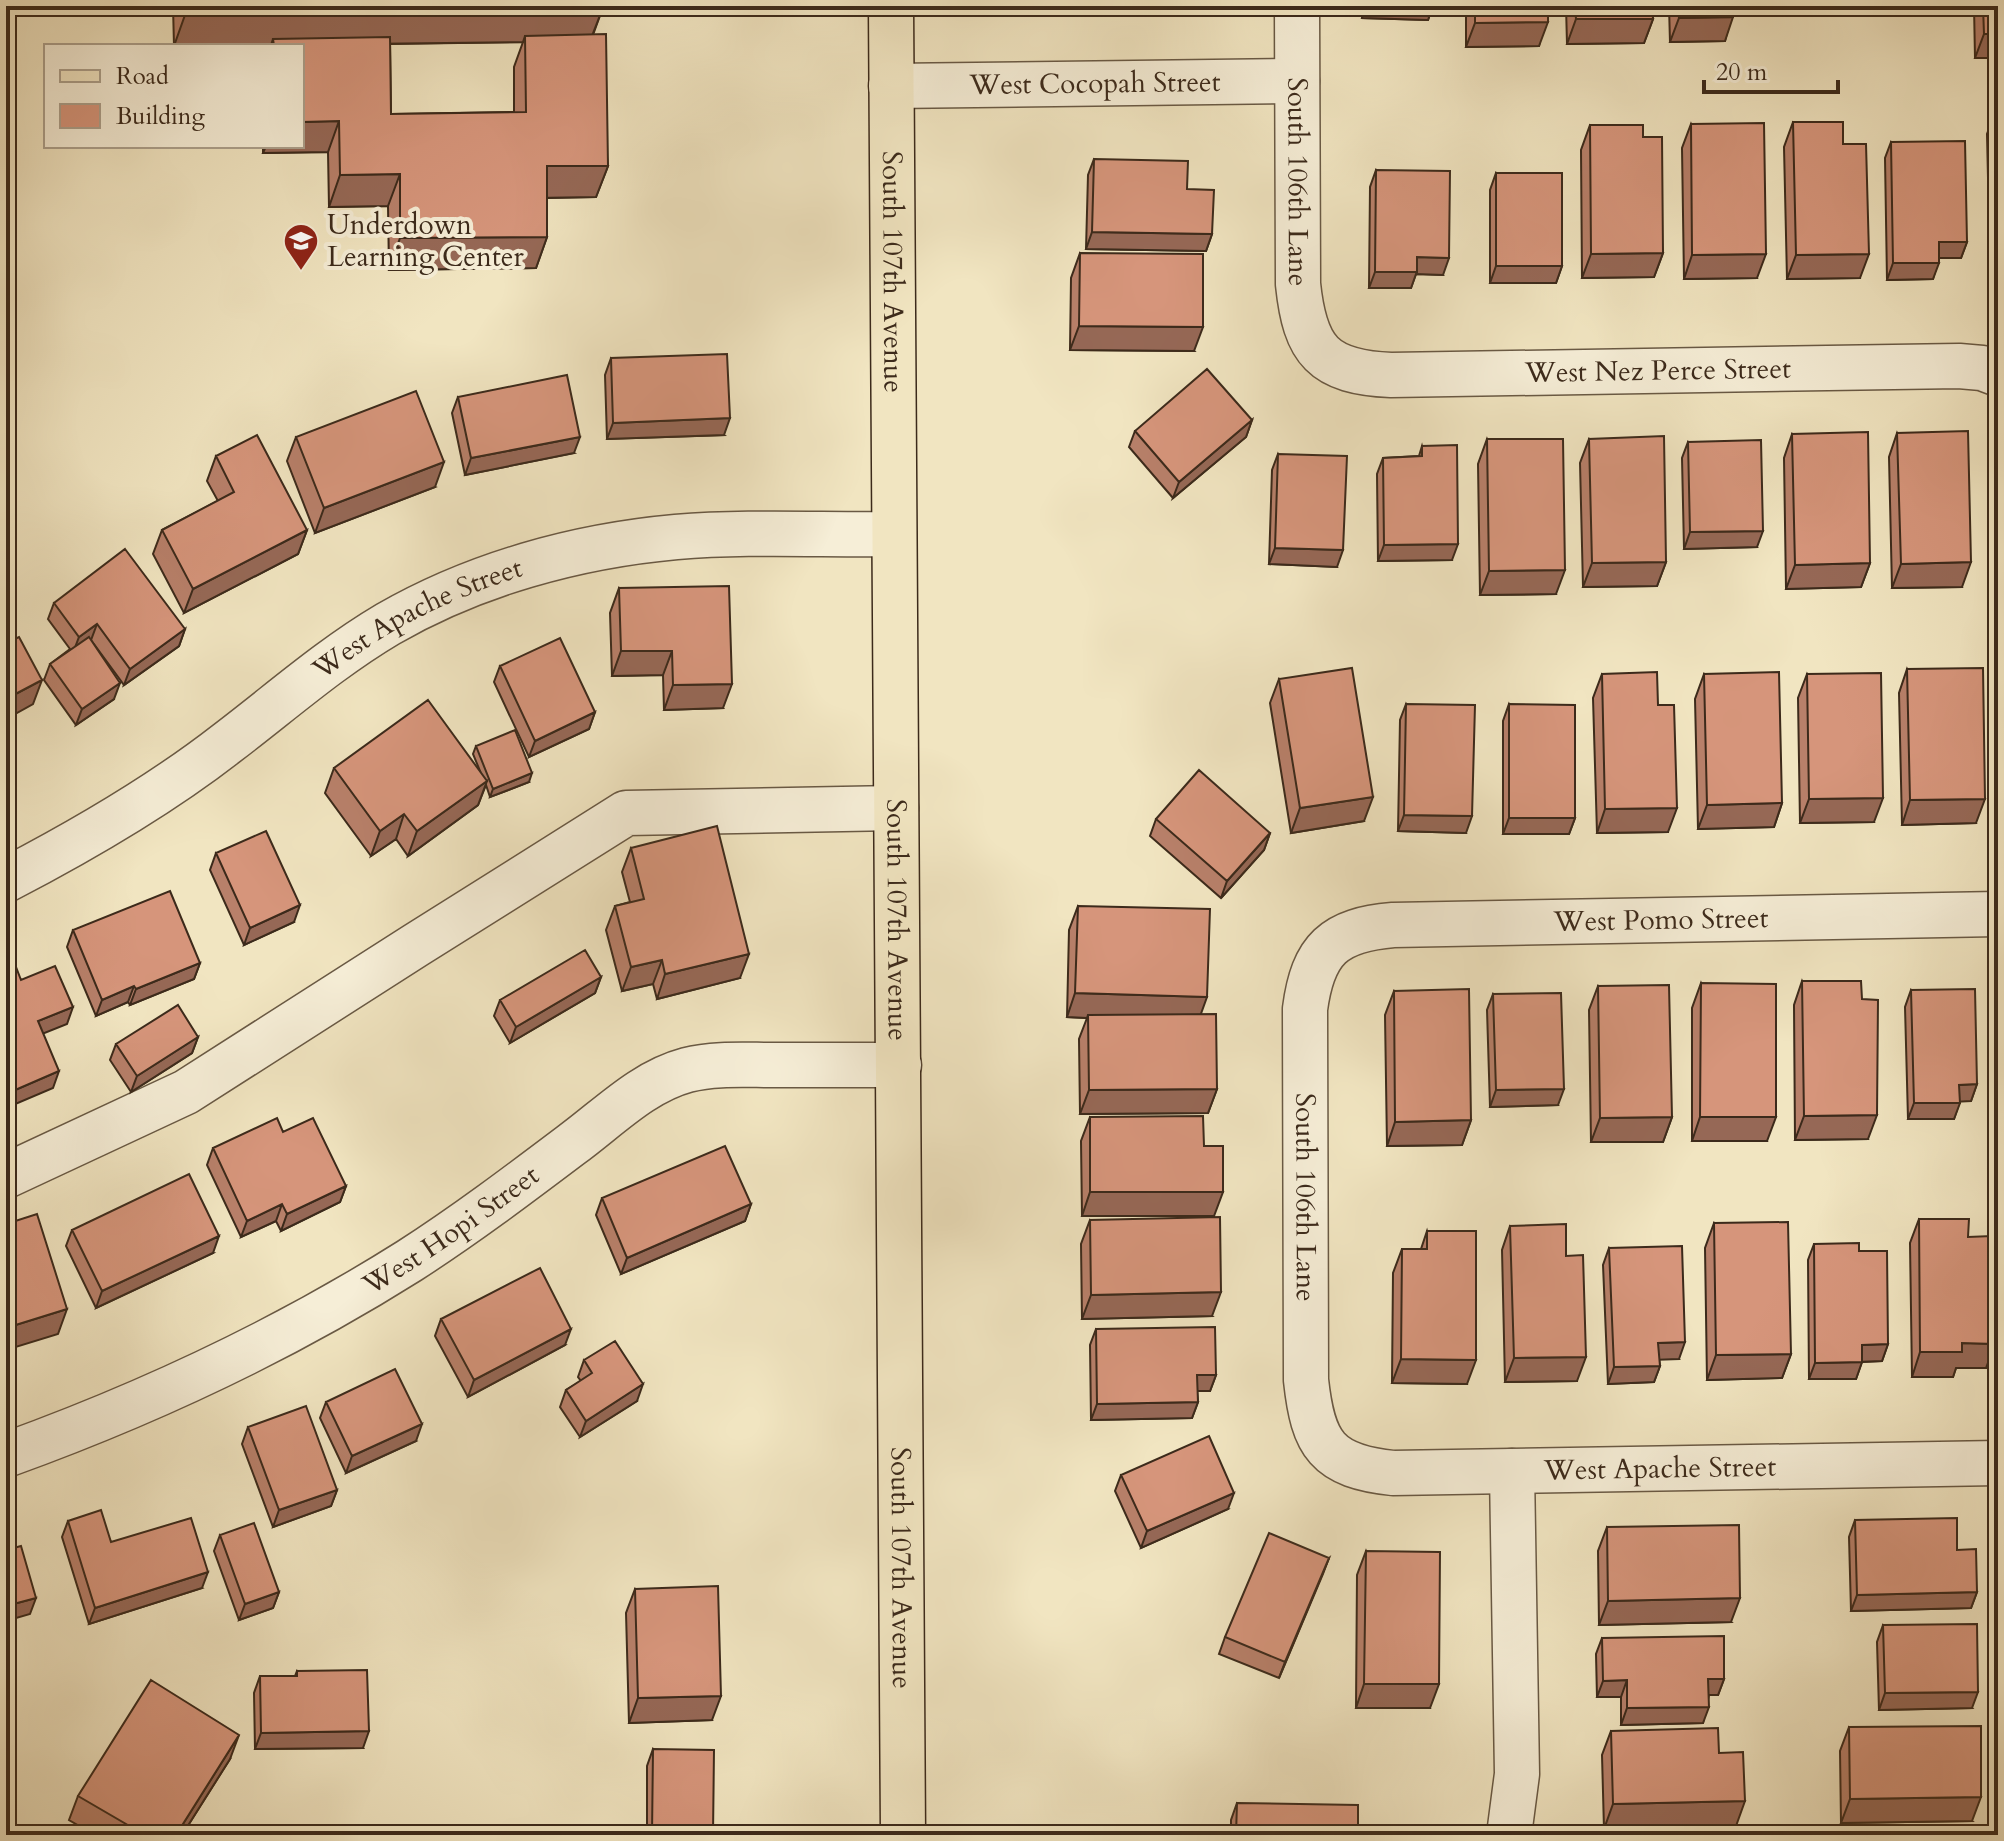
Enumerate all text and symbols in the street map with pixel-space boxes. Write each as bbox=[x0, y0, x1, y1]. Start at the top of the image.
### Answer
legend bbox=[44, 44, 304, 148]
scale bar bbox=[1704, 44, 1838, 94]
text: 20 m bbox=[1716, 56, 1768, 89]
text: Road bbox=[116, 60, 169, 93]
street label: West Cocopah Street bbox=[968, 63, 1221, 104]
street label: South 106th Lane bbox=[1278, 78, 1317, 286]
text: Building bbox=[116, 100, 206, 133]
street label: South 107th Avenue bbox=[873, 151, 913, 393]
place label: Underdown Learning Center bbox=[327, 206, 524, 276]
school or university icon: Underdown Learning Center bbox=[282, 222, 320, 272]
street label: West Nez Perce Street bbox=[1524, 350, 1791, 392]
street label: West Apache Street bbox=[304, 549, 527, 689]
street label: South 107th Avenue bbox=[877, 799, 917, 1041]
street label: West Pomo Street bbox=[1552, 899, 1769, 941]
street label: South 106th Lane bbox=[1286, 1093, 1325, 1302]
street label: West Hopi Street bbox=[355, 1157, 547, 1304]
street label: South 107th Avenue bbox=[881, 1447, 921, 1689]
street label: West Apache Street bbox=[1543, 1448, 1777, 1490]

